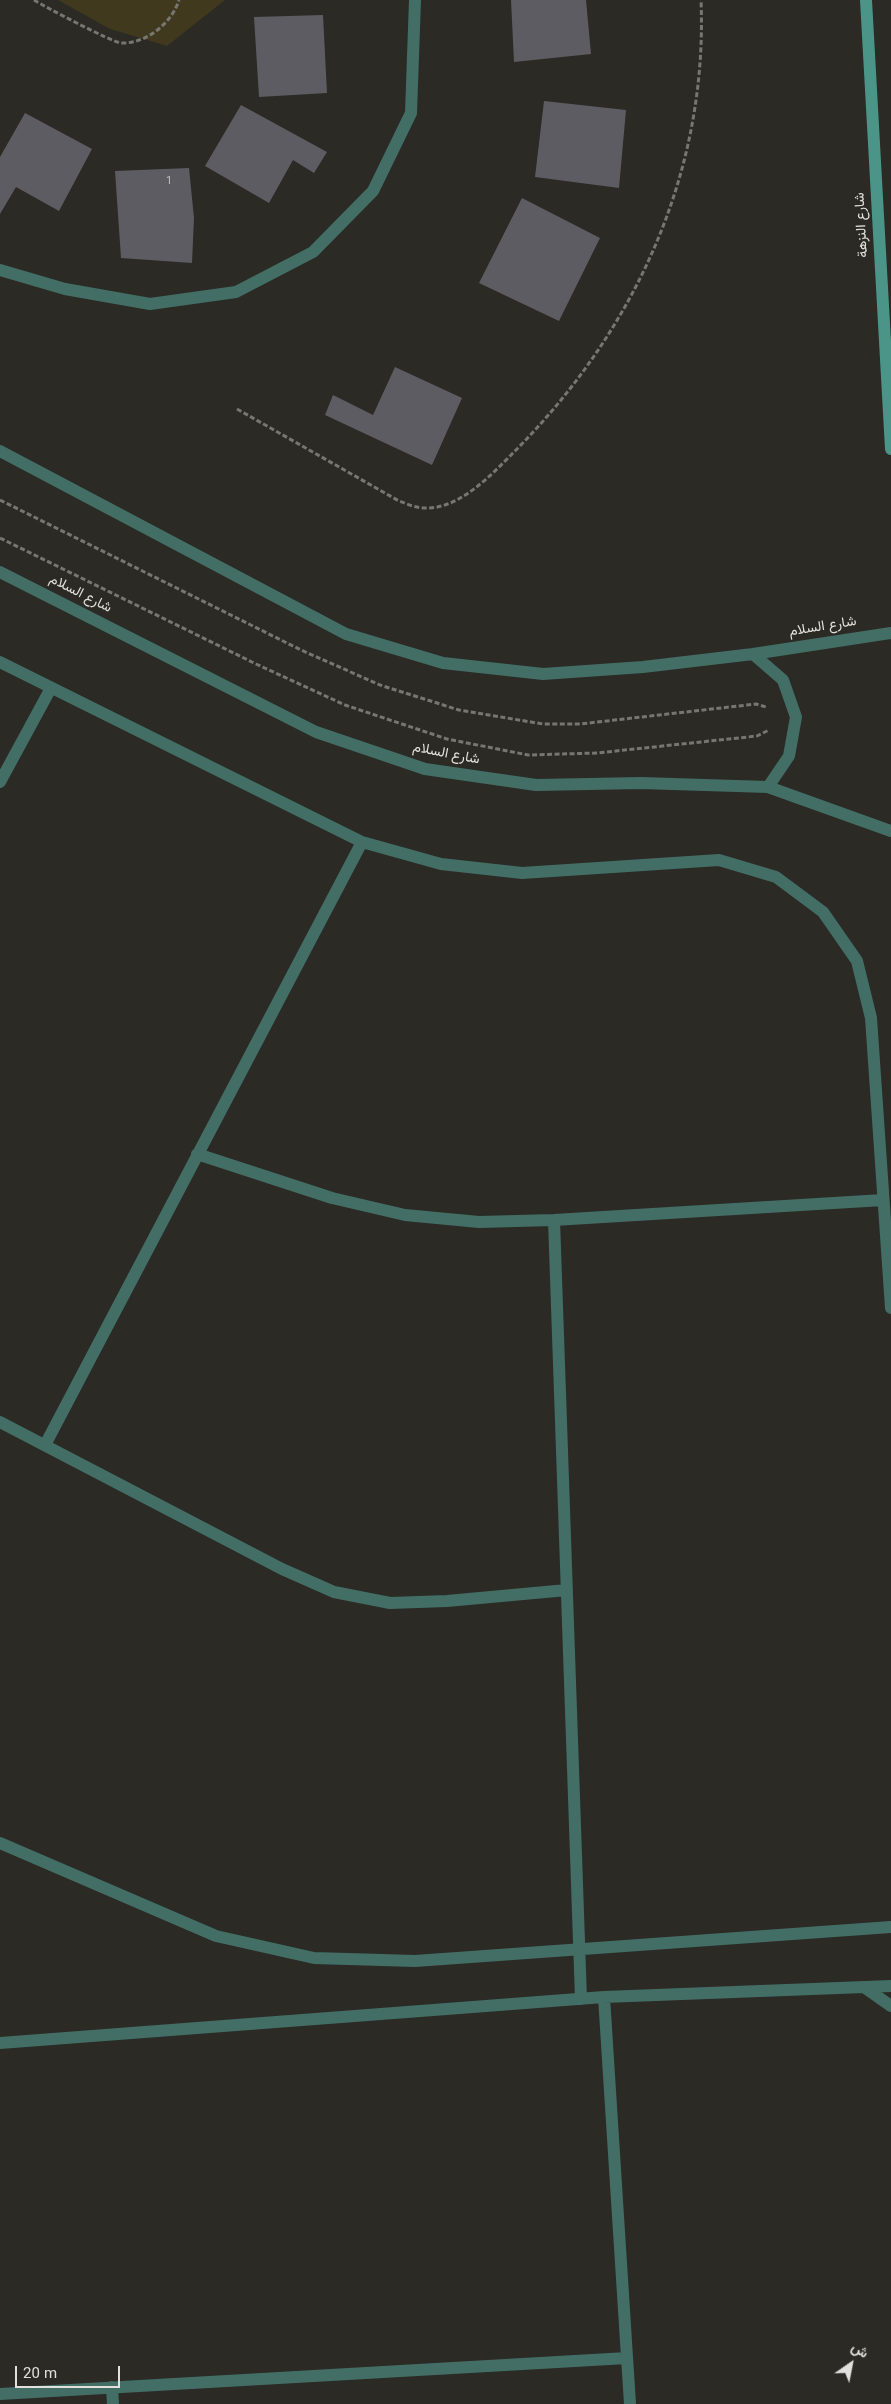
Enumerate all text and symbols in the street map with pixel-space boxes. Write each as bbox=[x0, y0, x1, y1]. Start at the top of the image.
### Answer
house number: 1 bbox=[166, 175, 172, 189]
street label: شارع النزهة bbox=[853, 192, 873, 258]
street label: شارع السلام bbox=[46, 572, 114, 618]
street label: شارع السلام bbox=[788, 614, 858, 642]
street label: شارع السلام bbox=[411, 740, 481, 770]
text: ش bbox=[846, 2338, 872, 2365]
north arrow bbox=[826, 2339, 876, 2389]
scale bar bbox=[18, 2356, 122, 2388]
text: 20 m bbox=[23, 2363, 57, 2386]

